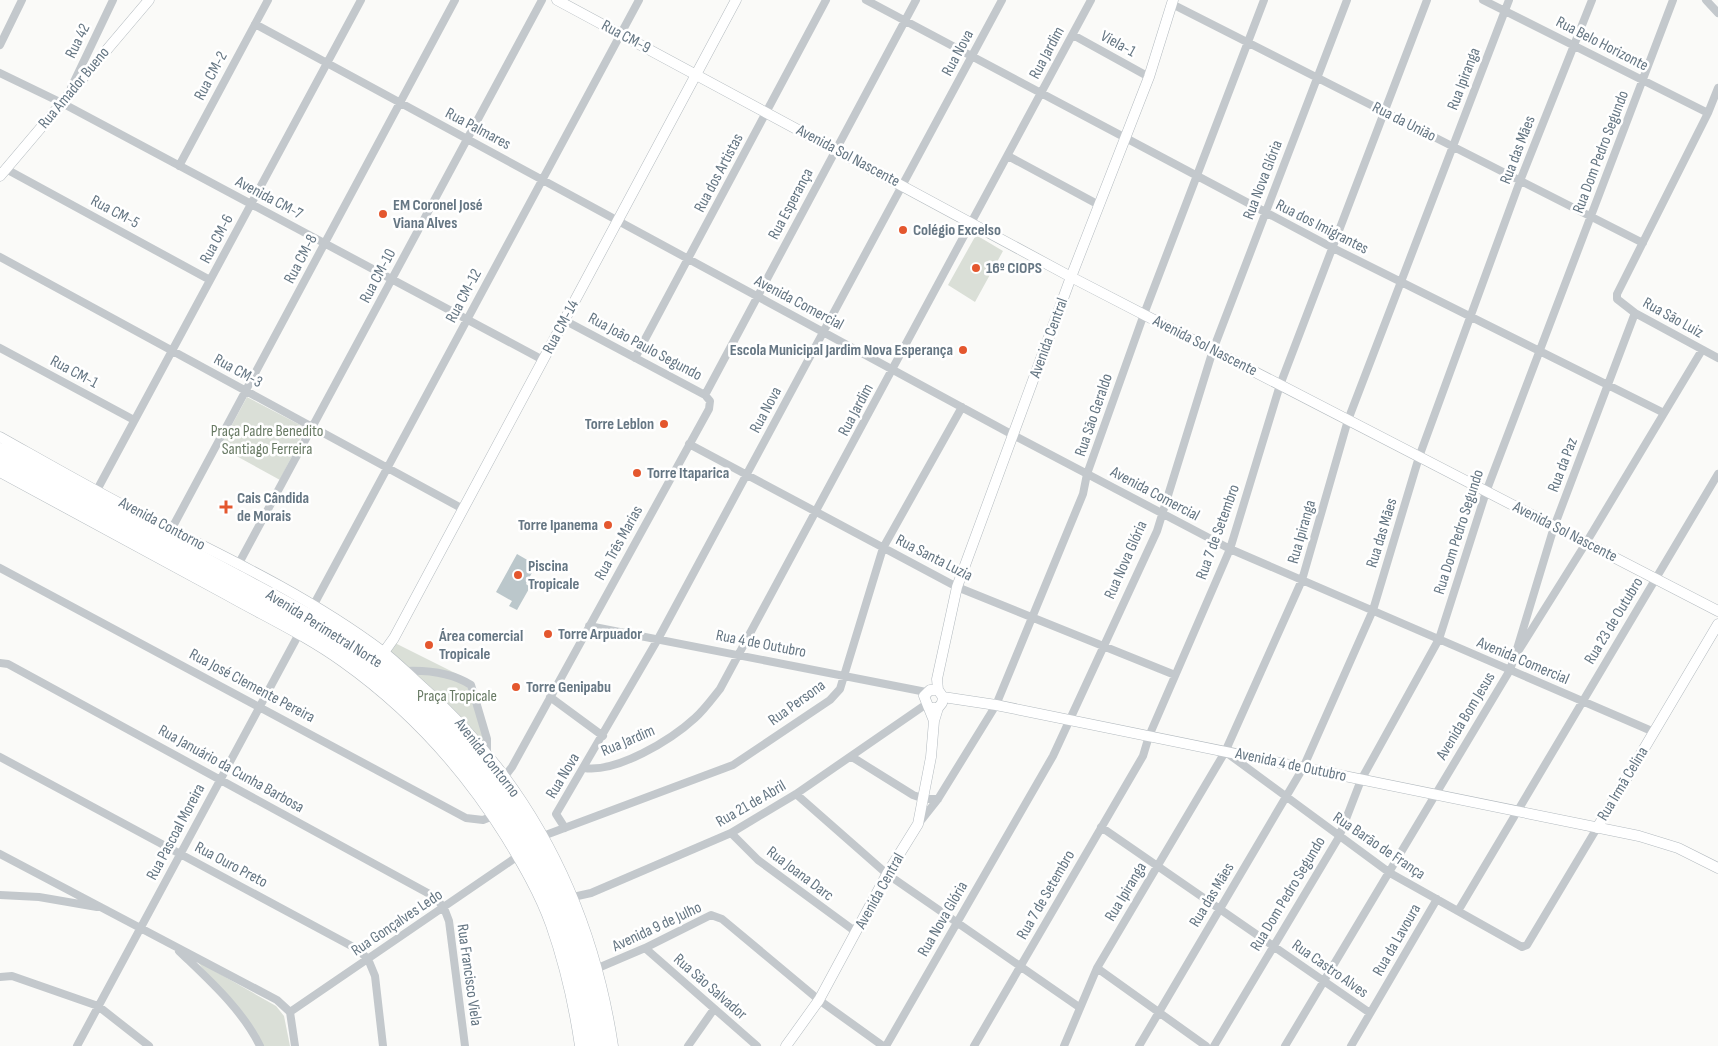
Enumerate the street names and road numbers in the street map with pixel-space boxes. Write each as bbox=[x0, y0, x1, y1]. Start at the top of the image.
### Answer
street label: Rua Belo Horizonte bbox=[1553, 13, 1651, 75]
street label: Rua CM-9 bbox=[598, 16, 654, 58]
street label: Rua 42 bbox=[62, 21, 94, 61]
street label: Rua Jardim bbox=[1025, 24, 1069, 82]
street label: Rua Nova bbox=[938, 27, 978, 79]
street label: Viela-1 bbox=[1097, 27, 1139, 62]
street label: Rua Amador Bueno bbox=[34, 43, 114, 133]
street label: Rua Ipiranga bbox=[1443, 45, 1485, 113]
street label: Rua CM-2 bbox=[190, 48, 232, 104]
street label: Rua Dom Pedro Segundo bbox=[1569, 88, 1633, 216]
street label: Rua da União bbox=[1369, 98, 1439, 146]
street label: Rua Palmares bbox=[442, 104, 514, 154]
street label: Rua das Mães bbox=[1496, 113, 1540, 187]
street label: Avenida Sol Nascente bbox=[792, 120, 903, 191]
street label: Rua dos Artistas bbox=[690, 130, 748, 216]
street label: Rua Nova Glória bbox=[1239, 138, 1287, 222]
street label: Rua Esperança bbox=[764, 165, 818, 243]
street label: Avenida CM-7 bbox=[231, 172, 306, 224]
street label: Rua CM-5 bbox=[87, 191, 143, 233]
street label: Rua dos Imigrantes bbox=[1272, 195, 1372, 259]
street label: Rua CM-6 bbox=[196, 211, 238, 267]
street label: Rua CM-8 bbox=[280, 231, 322, 287]
street label: Rua CM-10 bbox=[356, 246, 400, 306]
street label: Rua CM-12 bbox=[442, 266, 486, 326]
street label: Avenida Comercial bbox=[750, 271, 847, 334]
street label: Rua São Luiz bbox=[1639, 294, 1707, 343]
street label: Avenida Central bbox=[1025, 295, 1072, 382]
street label: Rua CM-14 bbox=[539, 297, 583, 357]
street label: Rua João Paulo Segundo bbox=[585, 309, 705, 385]
street label: Avenida Sol Nascente bbox=[1149, 311, 1260, 380]
street label: Rua CM-3 bbox=[210, 350, 266, 392]
street label: Rua CM-1 bbox=[47, 352, 102, 393]
street label: Rua São Geraldo bbox=[1071, 371, 1117, 459]
street label: Rua Jardim bbox=[834, 381, 878, 439]
street label: Rua Nova bbox=[746, 384, 786, 436]
street label: Rua da Paz bbox=[1544, 435, 1582, 495]
street label: Avenida Comercial bbox=[1106, 462, 1203, 525]
street label: Rua Dom Pedro Segundo bbox=[1430, 467, 1488, 597]
street label: Rua 7 de Setembro bbox=[1192, 482, 1244, 582]
street label: Avenida Contorno bbox=[115, 493, 208, 555]
street label: Rua das Mães bbox=[1362, 496, 1402, 570]
street label: Avenida Sol Nascente bbox=[1509, 497, 1620, 566]
street label: Rua Ipiranga bbox=[1284, 498, 1320, 566]
street label: Rua Três Marias bbox=[591, 502, 647, 584]
street label: Rua Nova Glória bbox=[1100, 518, 1152, 602]
street label: Rua Santa Luzia bbox=[892, 531, 976, 585]
street label: Rua 23 de Outubro bbox=[1581, 574, 1647, 668]
street label: Avenida Perimetral Norte bbox=[262, 585, 386, 672]
street label: Rua 4 de Outubro bbox=[714, 626, 808, 662]
street label: Avenida Comercial bbox=[1473, 633, 1572, 689]
street label: Rua José Clemente Pereira bbox=[186, 645, 318, 727]
street label: Avenida Bom Jesus bbox=[1432, 669, 1500, 764]
street label: Rua Persona bbox=[765, 676, 829, 730]
street label: Avenida Contorno bbox=[450, 714, 524, 801]
street label: Rua Januário da Cunha Barbosa bbox=[155, 721, 307, 817]
street label: Rua Jardim bbox=[598, 721, 658, 761]
street label: Avenida 4 de Outubro bbox=[1233, 744, 1348, 786]
street label: Rua Irmã Celina bbox=[1593, 744, 1653, 824]
street label: Rua Nova bbox=[542, 750, 584, 802]
street label: Rua 21 de Abril bbox=[713, 776, 789, 832]
street label: Rua Pascoal Moreira bbox=[143, 781, 209, 883]
street label: Rua Barão de França bbox=[1329, 808, 1429, 884]
street label: Rua Dom Pedro Segundo bbox=[1246, 833, 1330, 955]
street label: Rua Ouro Preto bbox=[191, 838, 271, 892]
street label: Rua Joana Darc bbox=[763, 843, 837, 905]
street label: Rua 7 de Setembro bbox=[1013, 847, 1079, 943]
street label: Avenida Central bbox=[851, 850, 909, 933]
street label: Rua Ipiranga bbox=[1101, 859, 1151, 925]
street label: Rua das Mães bbox=[1185, 859, 1239, 931]
street label: Rua Nova Glória bbox=[914, 878, 972, 960]
street label: Rua Gonçalves Ledo bbox=[348, 886, 446, 960]
street label: Avenida 9 de Julho bbox=[609, 898, 705, 956]
street label: Rua da Lavoura bbox=[1369, 901, 1425, 979]
street label: Rua Francisco Viela bbox=[452, 923, 486, 1027]
street label: Rua Castro Alves bbox=[1288, 936, 1372, 1002]
street label: Rua São Salvador bbox=[669, 950, 751, 1024]

